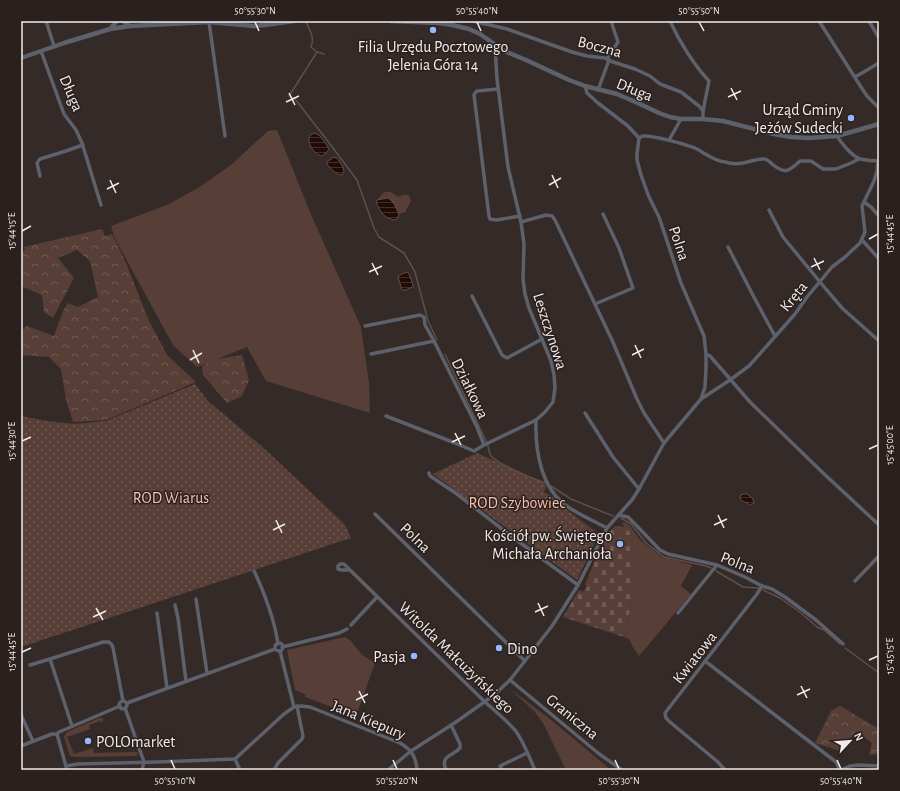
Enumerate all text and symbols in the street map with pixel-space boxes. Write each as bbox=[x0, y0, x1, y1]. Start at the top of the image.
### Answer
text: 50°55'30"N bbox=[234, 6, 276, 16]
text: 50°55'40"N bbox=[456, 6, 498, 16]
text: 50°55'50"N bbox=[678, 6, 720, 16]
marker: Filia Urzędu Pocztowego Jelenia Góra 14 bbox=[428, 25, 438, 35]
street label: Boczna bbox=[576, 33, 623, 60]
place label: Filia Urzędu Pocztowego Jelenia Góra 14 bbox=[358, 39, 508, 73]
street label: Długa bbox=[56, 73, 86, 114]
street label: Długa bbox=[614, 75, 655, 104]
place label: Urząd Gminy Jeżów Sudecki bbox=[755, 102, 843, 136]
marker: Urząd Gminy Jeżów Sudecki bbox=[846, 113, 856, 123]
text: 15°44'15"E bbox=[7, 212, 17, 250]
text: 15°44'45"E bbox=[885, 215, 895, 253]
street label: Polna bbox=[666, 224, 692, 262]
street label: Kręta bbox=[777, 279, 811, 315]
street label: Leszczynowa bbox=[529, 291, 570, 372]
street label: Działkowa bbox=[449, 356, 492, 421]
text: 15°44'30"E bbox=[7, 421, 17, 460]
text: 15°45'00"E bbox=[885, 425, 895, 465]
park label: ROD Wiarus bbox=[133, 490, 209, 506]
park label: ROD Szybowiec bbox=[469, 495, 565, 512]
street label: Polna bbox=[397, 520, 433, 556]
place label: Kościół pw. Świętego Michała Archanioła bbox=[484, 525, 612, 562]
marker: Kościół pw. Świętego Michała Archanioła bbox=[615, 539, 625, 549]
street label: Polna bbox=[718, 549, 757, 577]
street label: Witolda Małcużyńskiego bbox=[395, 599, 517, 717]
street label: Kwiatowa bbox=[670, 629, 720, 687]
text: 15°44'45"E bbox=[7, 633, 17, 671]
text: 15°45'15"E bbox=[885, 638, 895, 674]
place label: Dino bbox=[507, 641, 537, 657]
marker: Dino bbox=[494, 643, 504, 653]
place label: Pasja bbox=[373, 649, 406, 666]
marker: Pasja bbox=[409, 651, 419, 661]
street label: Graniczna bbox=[543, 691, 602, 743]
street label: Jana Kiepury bbox=[329, 697, 408, 744]
north arrow bbox=[830, 721, 870, 761]
text: N bbox=[852, 731, 865, 743]
place label: POLOmarket bbox=[96, 734, 175, 750]
marker: POLOmarket bbox=[83, 736, 93, 746]
text: 50°55'10"N bbox=[155, 776, 195, 786]
text: 50°55'20"N bbox=[376, 776, 418, 786]
text: 50°55'30"N bbox=[598, 776, 640, 786]
text: 50°55'40"N bbox=[820, 776, 862, 786]

